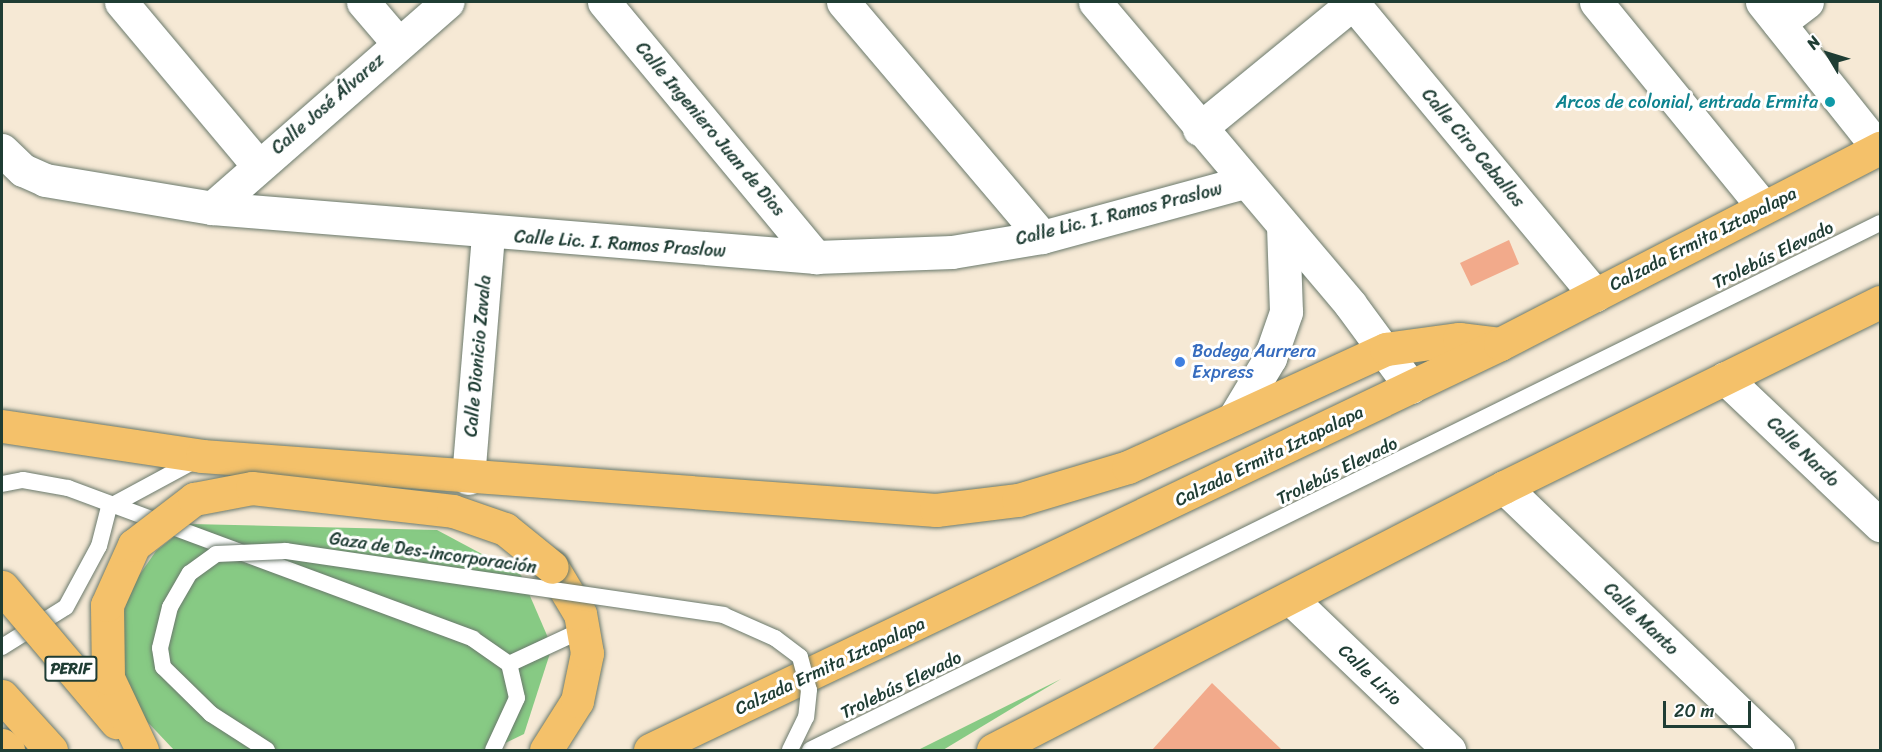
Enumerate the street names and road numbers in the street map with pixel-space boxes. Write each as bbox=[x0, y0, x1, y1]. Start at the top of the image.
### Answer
street label: Calle Ingeniero Juan de Dios bbox=[630, 37, 790, 221]
street label: Calle José Álvarez bbox=[267, 49, 389, 159]
street label: Calle Ciro Ceballos bbox=[1417, 84, 1529, 212]
street label: Calle Lic. I. Ramos Praslow bbox=[1013, 178, 1225, 250]
street label: Calzada Ermita Iztapalapa bbox=[1606, 182, 1800, 296]
street label: Trolebús Elevado bbox=[1709, 216, 1837, 294]
street label: Calle Lic. I. Ramos Praslow bbox=[513, 226, 727, 262]
street label: Calle Dionicio Zavala bbox=[460, 274, 496, 438]
street label: Calzada Ermita Iztapalapa bbox=[1171, 401, 1367, 511]
street label: Calle Nardo bbox=[1762, 412, 1844, 492]
street label: Trolebús Elevado bbox=[1273, 432, 1401, 510]
street label: Gaza de Des-incorporación bbox=[327, 528, 539, 578]
street label: Calle Manto bbox=[1599, 578, 1683, 660]
street label: Calzada Ermita Iztapalapa bbox=[732, 612, 928, 720]
street label: Calle Lirio bbox=[1334, 640, 1406, 710]
street label: Trolebús Elevado bbox=[837, 646, 965, 724]
road number: PERIF bbox=[44, 656, 98, 682]

